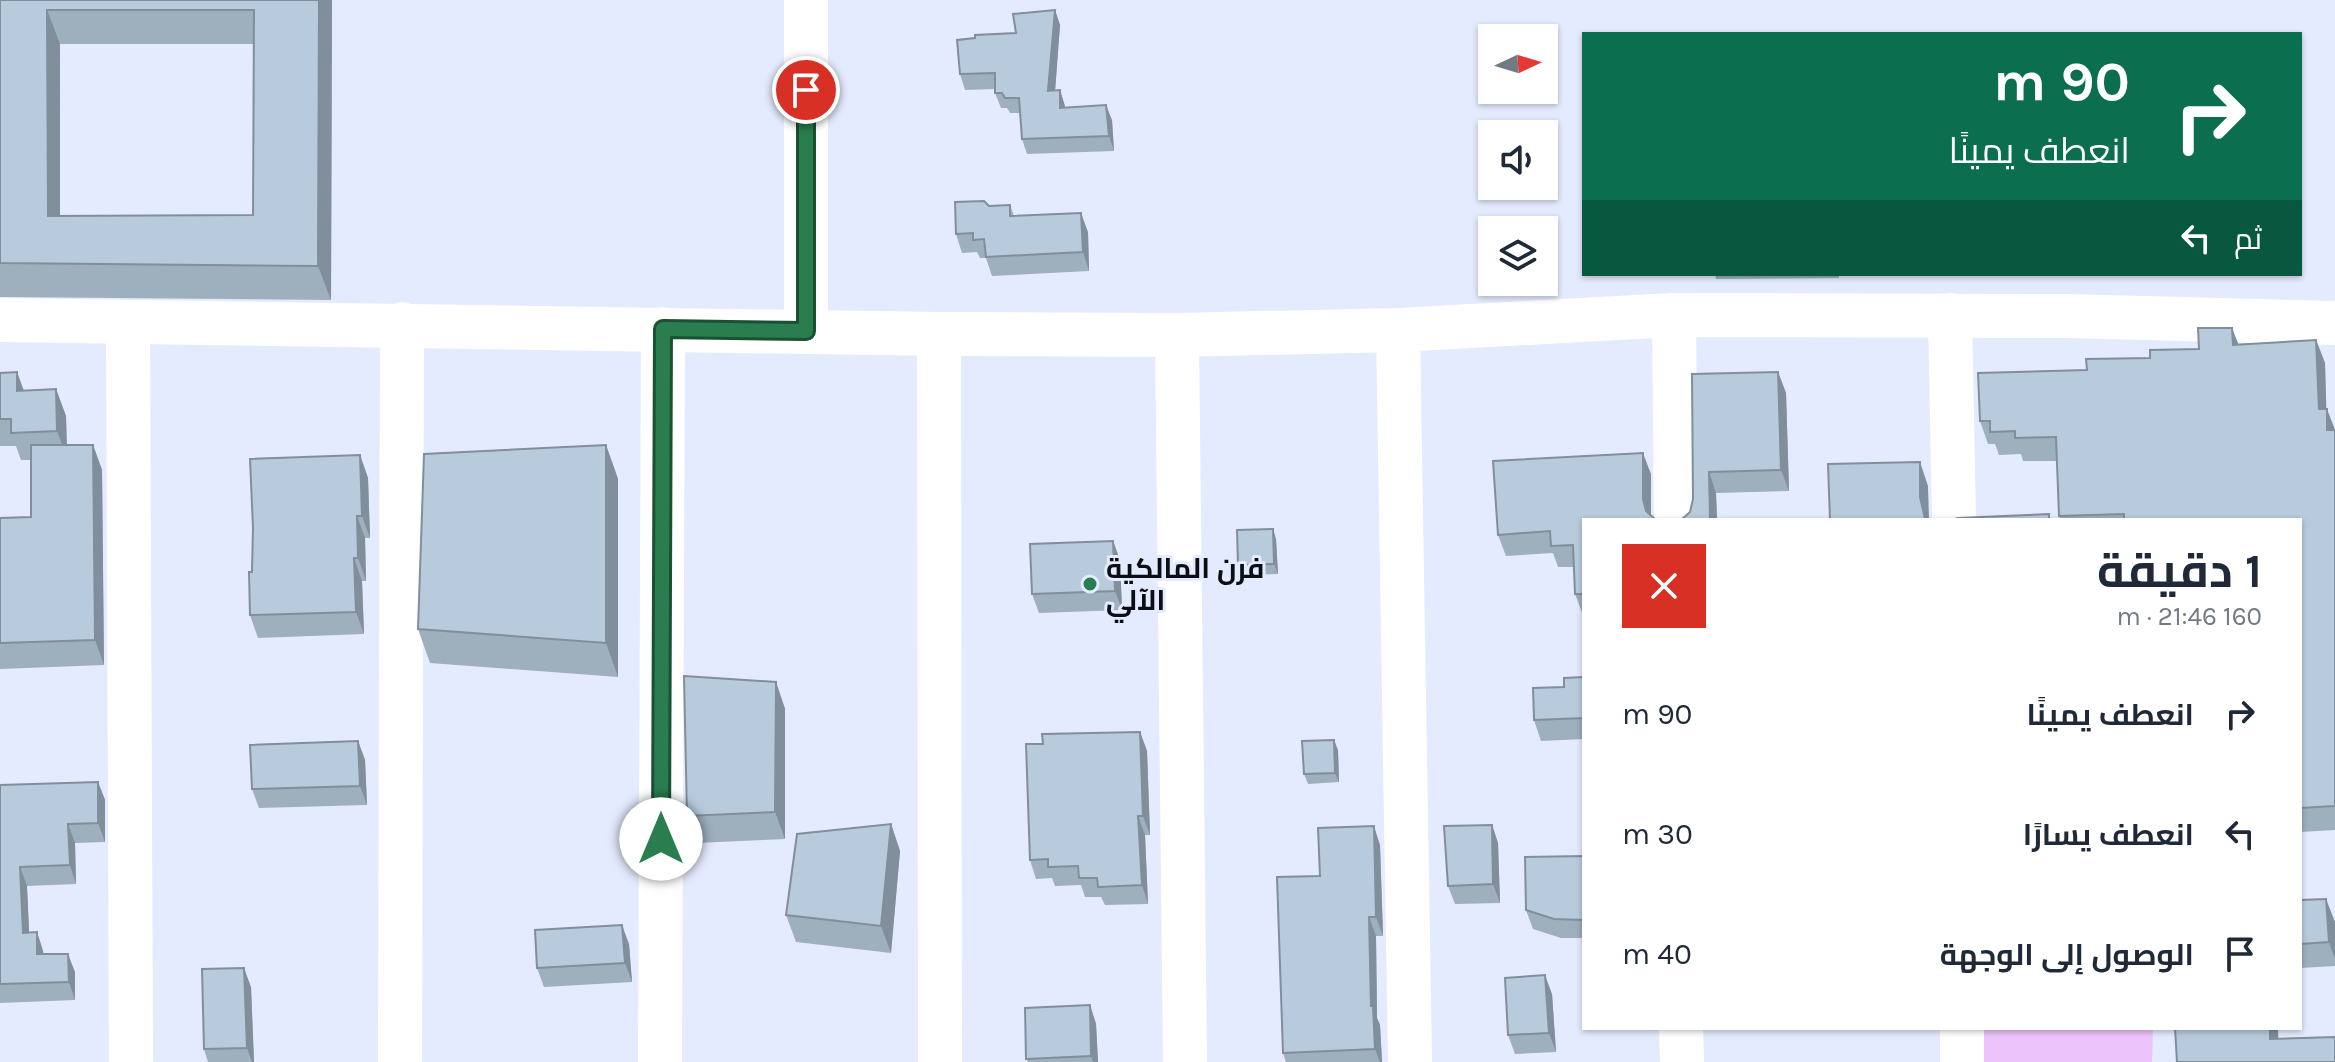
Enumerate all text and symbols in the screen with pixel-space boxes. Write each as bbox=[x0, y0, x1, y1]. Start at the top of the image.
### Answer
north arrow bbox=[1478, 24, 1558, 104]
map controls bbox=[1478, 24, 1558, 296]
text: 90 m bbox=[1993, 49, 2130, 114]
pin bbox=[772, 56, 840, 124]
icon: right bbox=[2158, 64, 2262, 168]
icon: arrive bbox=[784, 68, 828, 112]
button: sound bbox=[1478, 120, 1558, 200]
text: انعطف يمينًا bbox=[1949, 130, 2130, 172]
button: layers bbox=[1478, 216, 1558, 296]
icon: left bbox=[2174, 216, 2218, 260]
text: ثم bbox=[2234, 221, 2262, 257]
text: 1 دقيقة bbox=[2097, 543, 2262, 599]
button: close bbox=[1622, 544, 1706, 628]
place label: فرن المالكية الآلي bbox=[1106, 552, 1264, 623]
marker: فرن المالكية الآلي bbox=[1081, 575, 1099, 593]
text: 160 m · 21:46 bbox=[2117, 601, 2262, 632]
icon: right bbox=[2218, 692, 2262, 736]
text: 90 m bbox=[1622, 696, 1692, 732]
text: انعطف يمينًا bbox=[2026, 697, 2194, 733]
position arrow bbox=[619, 797, 703, 881]
icon: left bbox=[2218, 812, 2262, 856]
text: 30 m bbox=[1622, 816, 1693, 852]
text: انعطف يسارًا bbox=[2023, 817, 2194, 853]
icon: arrive bbox=[2218, 932, 2262, 976]
text: 40 m bbox=[1622, 936, 1692, 972]
text: الوصول إلى الوجهة bbox=[1940, 937, 2194, 973]

